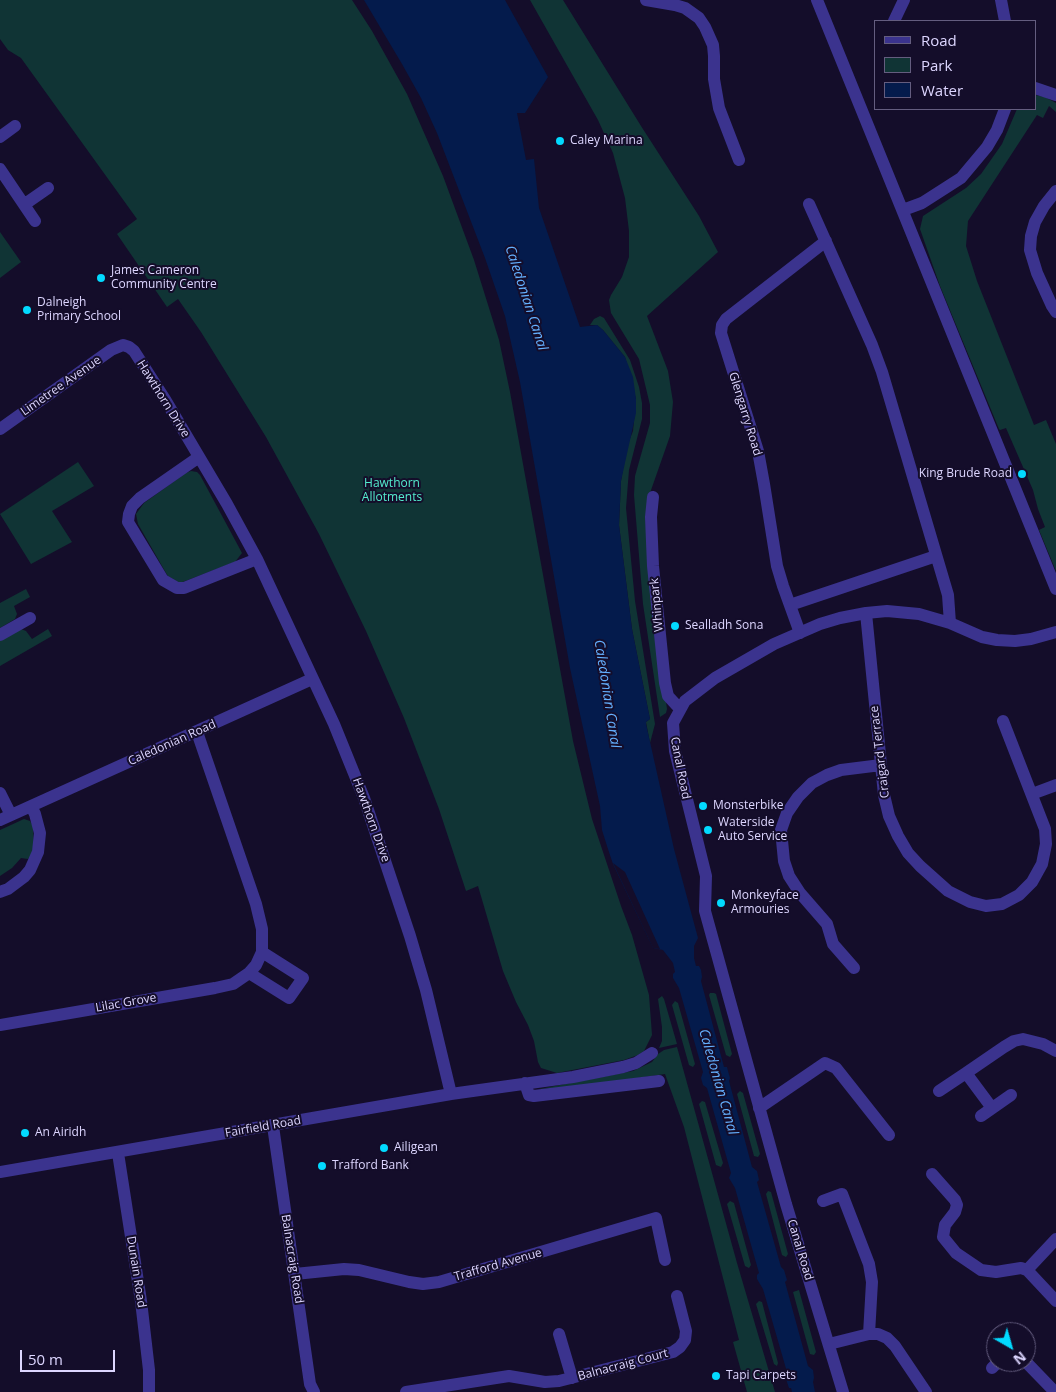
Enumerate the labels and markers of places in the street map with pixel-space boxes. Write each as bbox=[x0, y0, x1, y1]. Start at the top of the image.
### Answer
place label: Caley Marina bbox=[570, 134, 643, 148]
marker: Caley Marina bbox=[554, 135, 566, 147]
place label: James Cameron Community Centre bbox=[111, 264, 217, 292]
marker: James Cameron Community Centre bbox=[95, 272, 107, 284]
place label: Dalneigh Primary School bbox=[37, 296, 121, 324]
marker: Dalneigh Primary School bbox=[21, 304, 33, 316]
place label: King Brude Road bbox=[919, 467, 1012, 481]
marker: King Brude Road bbox=[1016, 468, 1028, 480]
place label: Sealladh Sona bbox=[685, 619, 763, 633]
marker: Sealladh Sona bbox=[669, 620, 681, 632]
place label: Monsterbike bbox=[713, 799, 783, 813]
marker: Monsterbike bbox=[697, 800, 709, 812]
place label: Waterside Auto Service bbox=[718, 816, 787, 844]
marker: Waterside Auto Service bbox=[702, 824, 714, 836]
place label: Monkeyface Armouries bbox=[731, 889, 799, 917]
marker: Monkeyface Armouries bbox=[715, 897, 727, 909]
place label: An Airidh bbox=[35, 1126, 86, 1140]
marker: An Airidh bbox=[19, 1127, 31, 1139]
place label: Ailigean bbox=[394, 1141, 438, 1155]
marker: Ailigean bbox=[378, 1142, 390, 1154]
place label: Trafford Bank bbox=[332, 1159, 409, 1173]
marker: Trafford Bank bbox=[316, 1160, 328, 1172]
place label: Tapi Carpets bbox=[726, 1369, 796, 1383]
marker: Tapi Carpets bbox=[710, 1370, 722, 1382]

